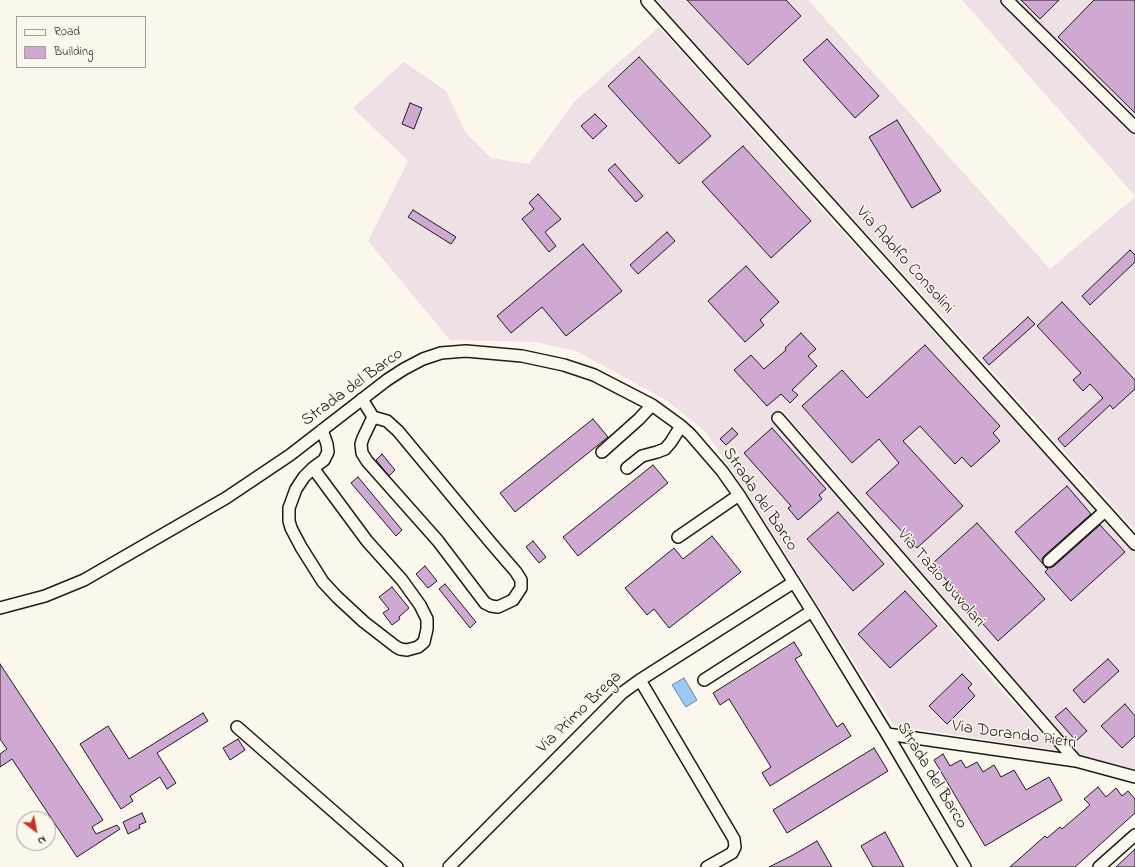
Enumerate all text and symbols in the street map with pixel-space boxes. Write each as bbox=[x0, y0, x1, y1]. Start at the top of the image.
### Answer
legend bbox=[16, 16, 146, 68]
text: Road bbox=[54, 23, 80, 41]
text: Building bbox=[54, 43, 93, 61]
street label: Via Adolfo Consolini bbox=[850, 203, 958, 319]
street label: Strada del Barco bbox=[298, 344, 408, 432]
street label: Strada del Barco bbox=[717, 444, 801, 556]
street label: Via Tazio Nuvolari bbox=[892, 526, 988, 632]
street label: Via Primo Brega bbox=[533, 667, 627, 759]
street label: Via Dorando Pietri bbox=[950, 717, 1078, 755]
street label: Strada del Barco bbox=[891, 719, 971, 833]
north arrow bbox=[16, 811, 56, 851]
text: N bbox=[34, 832, 49, 849]

